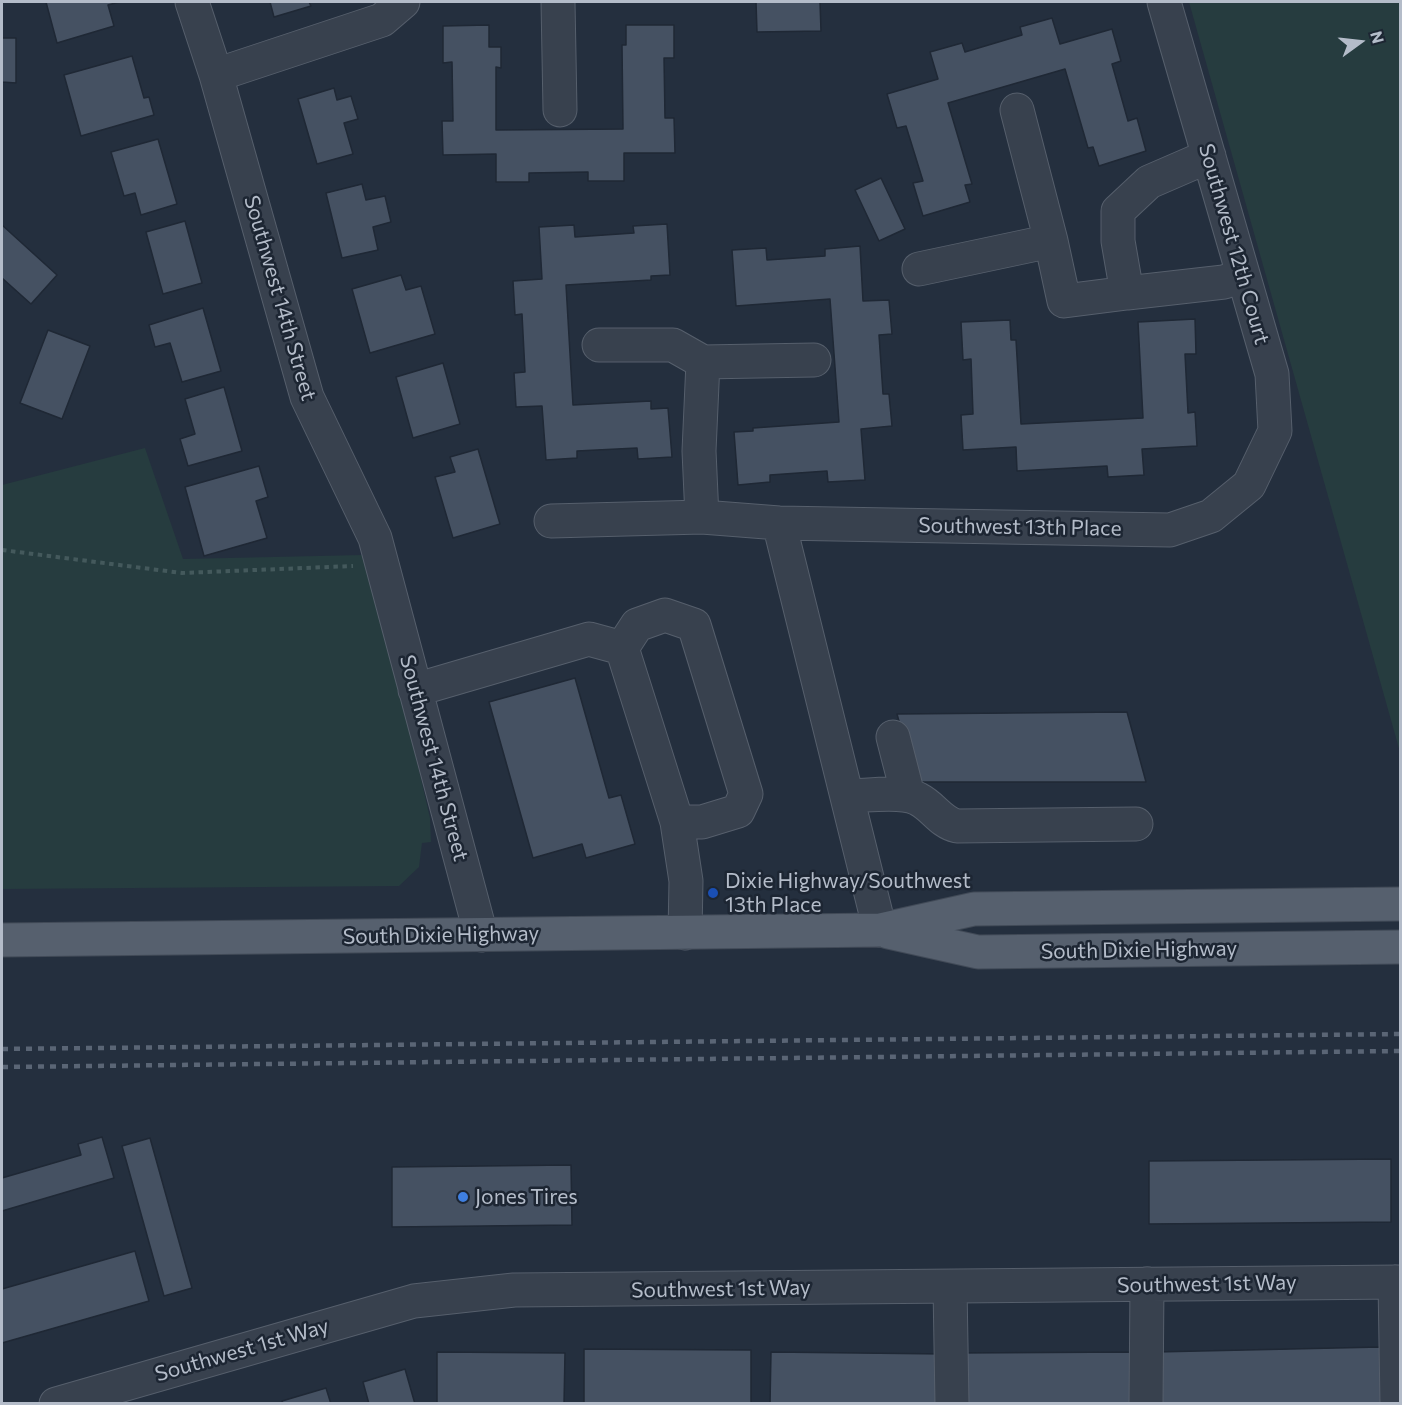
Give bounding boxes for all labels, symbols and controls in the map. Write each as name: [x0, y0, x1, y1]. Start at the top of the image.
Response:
north arrow: [1330, 12, 1390, 72]
text: N: [1367, 29, 1389, 45]
street label: Southwest 12th Court: [1193, 141, 1275, 347]
street label: Southwest 14th Street: [239, 193, 321, 403]
street label: Southwest 13th Place: [918, 513, 1122, 541]
street label: Southwest 14th Street: [394, 652, 474, 864]
place label: Dixie Highway/Southwest 13th Place: [725, 868, 971, 918]
marker: Dixie Highway/Southwest 13th Place: [706, 886, 720, 900]
street label: South Dixie Highway: [343, 921, 539, 949]
street label: South Dixie Highway: [1041, 936, 1237, 964]
place label: Jones Tires: [475, 1184, 578, 1210]
marker: Jones Tires: [456, 1190, 470, 1204]
street label: Southwest 1st Way: [1117, 1270, 1297, 1298]
street label: Southwest 1st Way: [631, 1275, 811, 1303]
street label: Southwest 1st Way: [152, 1313, 332, 1387]

